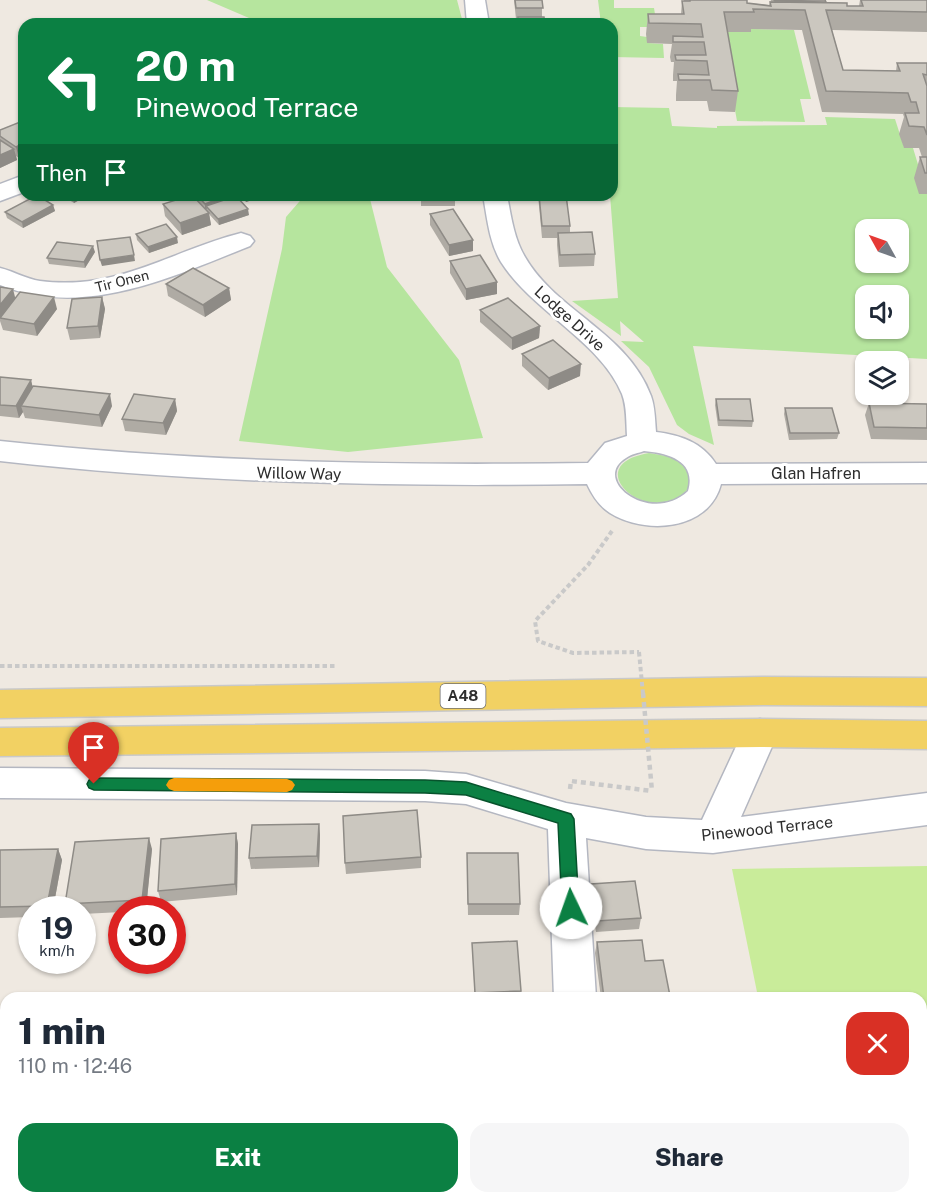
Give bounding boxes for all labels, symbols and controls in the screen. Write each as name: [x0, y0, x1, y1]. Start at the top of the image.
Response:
text: 20 m: [135, 41, 236, 90]
icon: left: [36, 42, 114, 120]
text: Pinewood Terrace: [135, 91, 359, 123]
icon: arrive: [99, 156, 132, 189]
text: Then: [36, 160, 87, 186]
north arrow: [855, 219, 909, 273]
map controls: [855, 219, 909, 405]
street label: Tir Onen: [93, 267, 151, 295]
street label: Lodge Drive: [530, 282, 609, 355]
button: sound: [855, 285, 909, 339]
button: layers: [855, 351, 909, 405]
street label: Willow Way: [256, 463, 342, 484]
street label: Glan Hafren: [771, 464, 861, 483]
road number: A48: [440, 684, 486, 708]
pin: [68, 722, 119, 784]
icon: arrive: [77, 731, 110, 764]
street label: Pinewood Terrace: [700, 812, 834, 845]
position arrow: [539, 876, 603, 940]
speed limit sign: 30: [108, 896, 186, 974]
text: 19: [41, 910, 73, 946]
text: km/h: [39, 942, 75, 959]
text: 1 min: [18, 1010, 106, 1052]
button: close: [846, 1012, 909, 1075]
text: 110 m · 12:46: [18, 1054, 132, 1078]
button: Exit: [18, 1123, 458, 1192]
button: Share: [470, 1123, 909, 1192]

